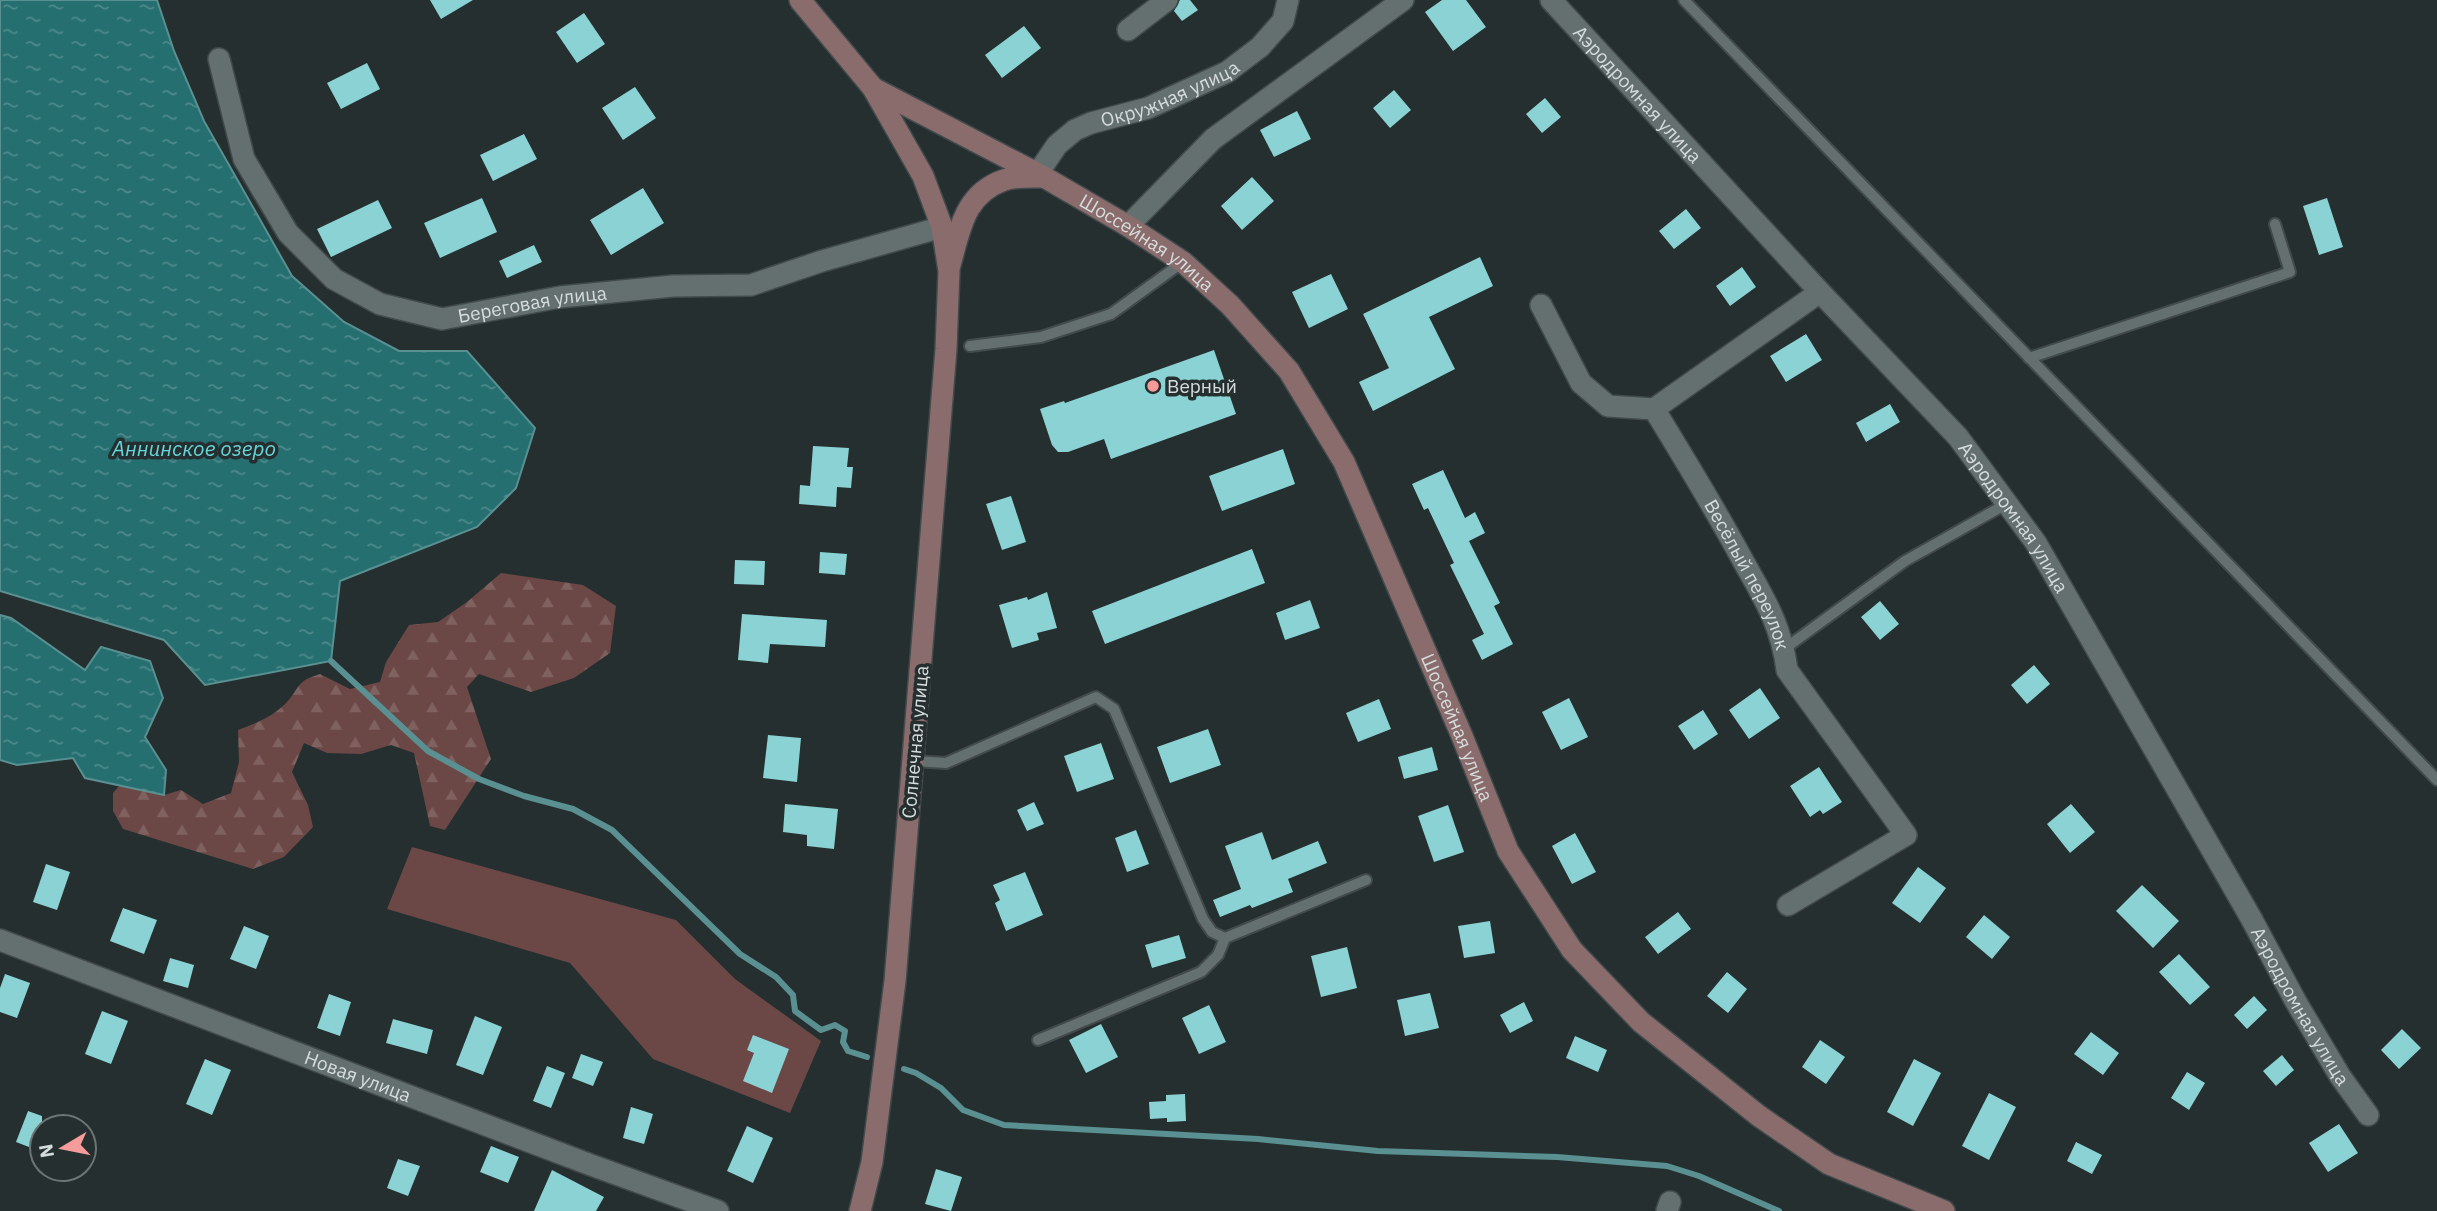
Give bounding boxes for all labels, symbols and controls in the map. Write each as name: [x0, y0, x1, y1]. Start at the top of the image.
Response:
street label: Аэродромная улица: [1568, 20, 1707, 168]
street label: Окружная улица: [1098, 55, 1244, 132]
street label: Шоссейная улица: [1075, 188, 1219, 297]
street label: Береговая улица: [456, 281, 608, 328]
place label: Верный: [1167, 374, 1237, 398]
marker: Верный: [1145, 378, 1161, 394]
water label: Аннинское озеро: [111, 434, 276, 462]
street label: Аэродромная улица: [1953, 437, 2074, 597]
street label: Весёлый переулок: [1699, 495, 1795, 653]
street label: Шоссейная улица: [1416, 650, 1499, 805]
street label: Солнечная улица: [896, 664, 934, 820]
street label: Аэродромная улица: [2246, 923, 2355, 1090]
street label: Новая улица: [301, 1045, 415, 1107]
north arrow: [28, 1113, 98, 1183]
text: N: [33, 1142, 59, 1160]

